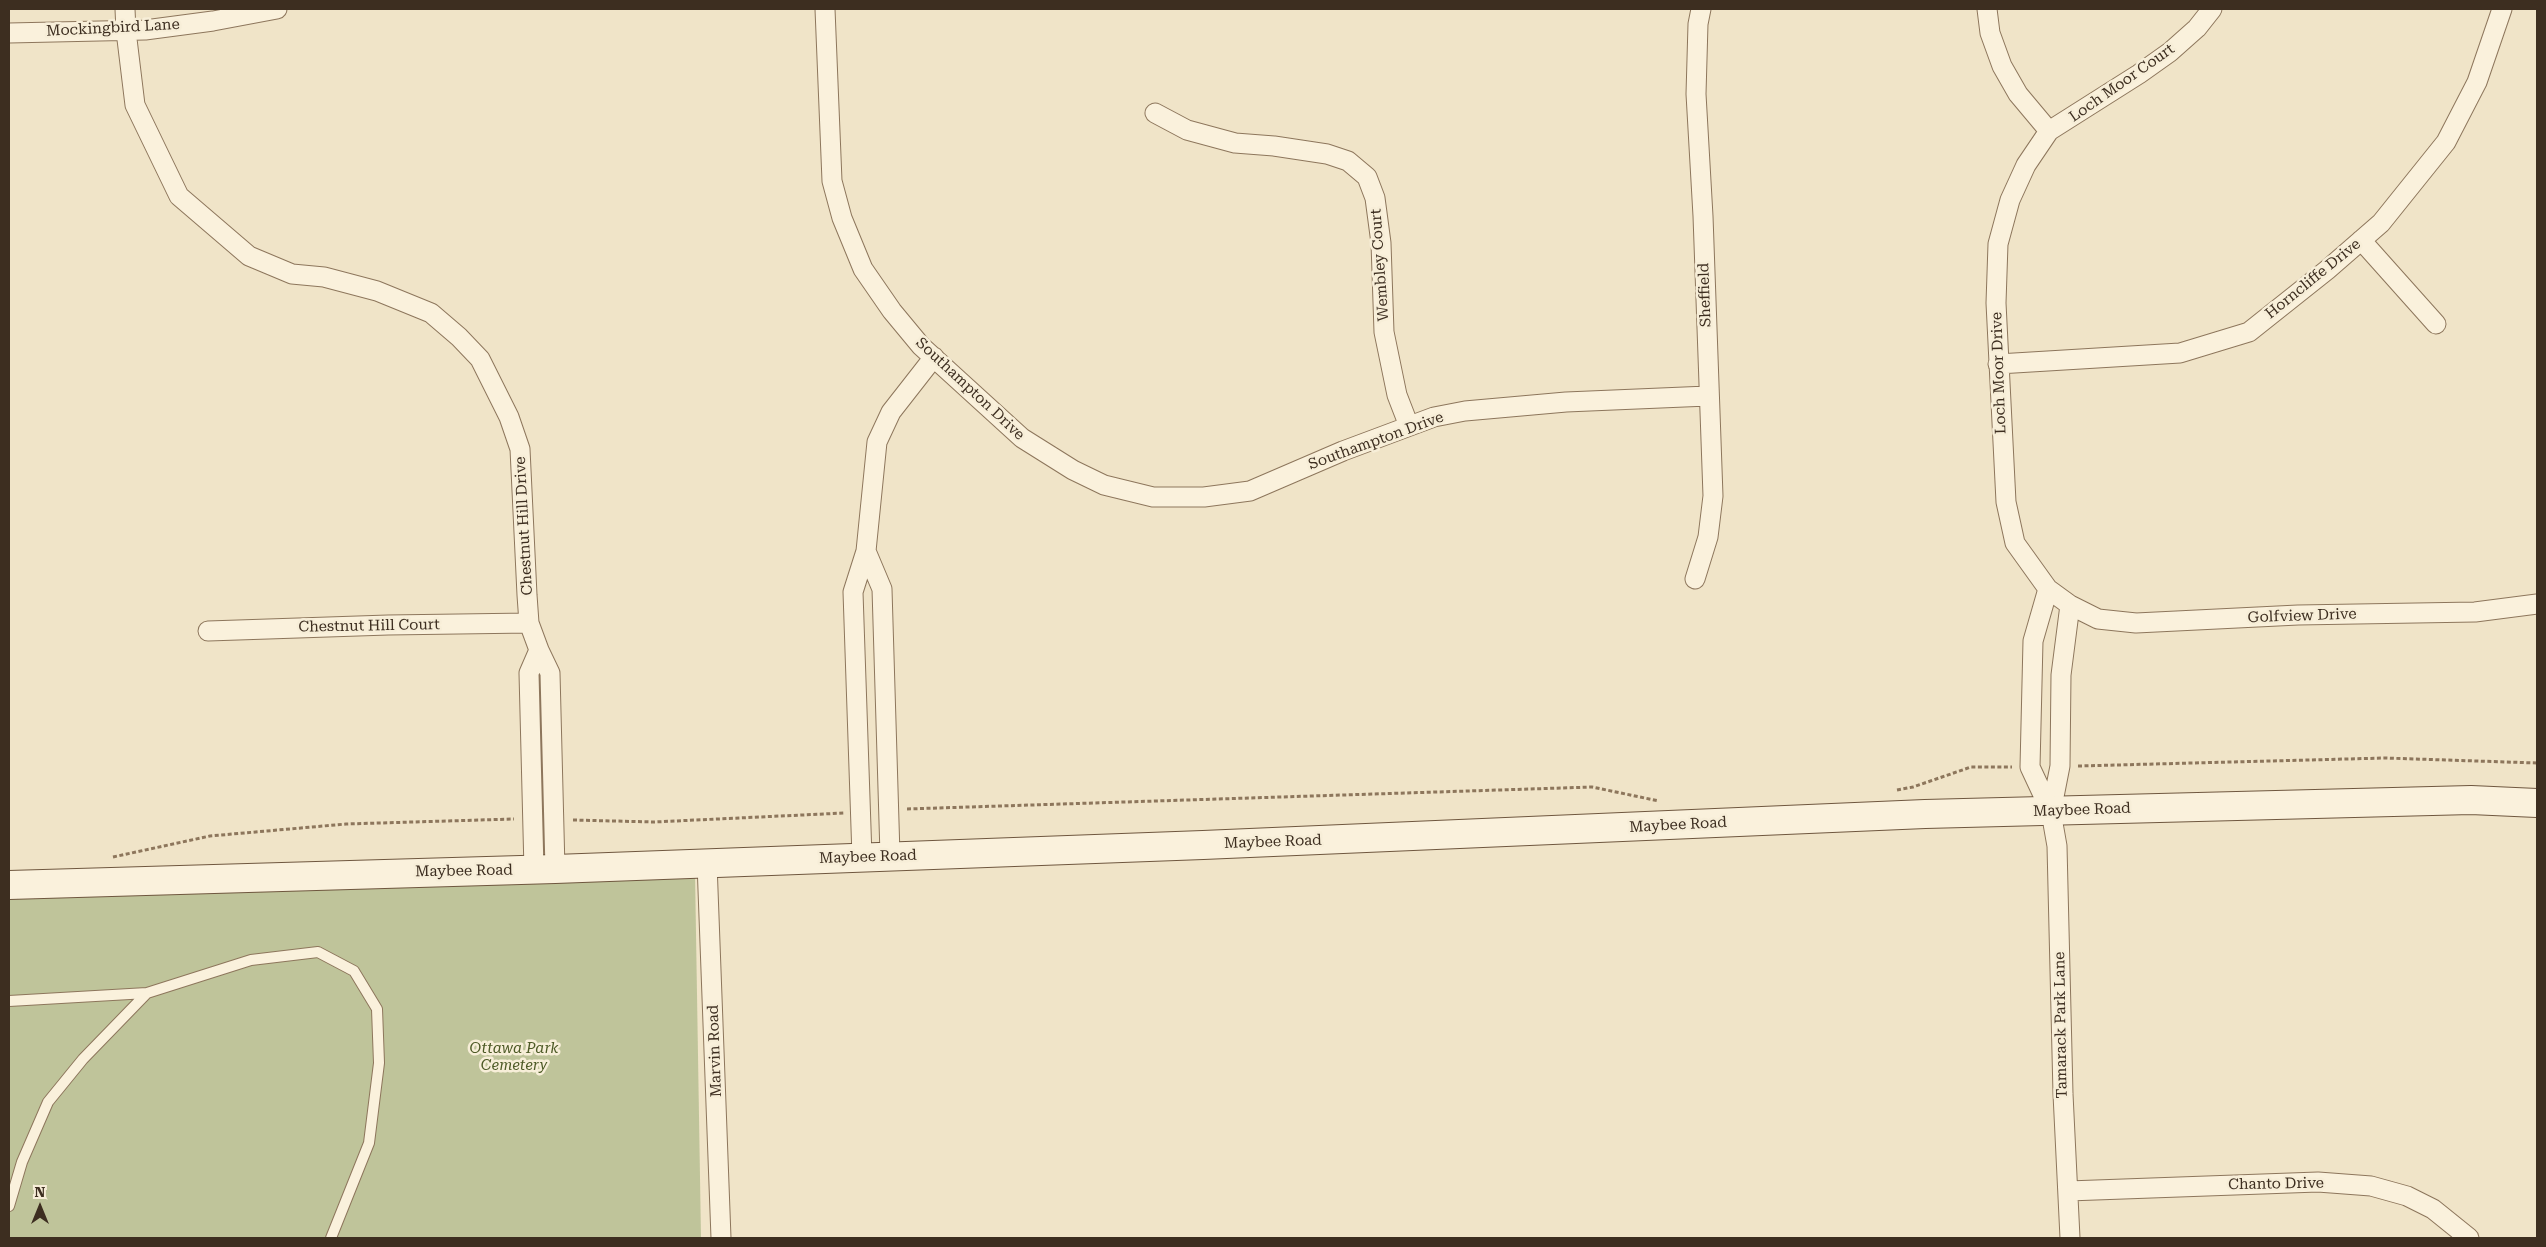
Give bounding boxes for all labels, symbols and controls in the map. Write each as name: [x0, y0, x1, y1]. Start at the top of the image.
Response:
street label: Mockingbird Lane: [46, 16, 180, 40]
street label: Loch Moor Court: [2066, 40, 2178, 126]
street label: Wembley Court: [1367, 208, 1393, 322]
street label: Horncliffe Drive: [2262, 235, 2364, 323]
street label: Sheffield: [1695, 262, 1715, 328]
street label: Loch Moor Drive: [1988, 312, 2010, 434]
street label: Southampton Drive: [912, 334, 1028, 444]
street label: Southampton Drive: [1306, 408, 1446, 474]
street label: Chestnut Hill Drive: [511, 456, 537, 596]
street label: Golfview Drive: [2247, 605, 2357, 627]
street label: Chestnut Hill Court: [298, 616, 440, 636]
street label: Maybee Road: [2033, 799, 2131, 821]
street label: Maybee Road: [1629, 813, 1727, 837]
street label: Maybee Road: [1224, 831, 1322, 853]
street label: Maybee Road: [819, 846, 917, 868]
street label: Maybee Road: [415, 861, 513, 881]
street label: Tamarack Park Lane: [2051, 951, 2071, 1099]
street label: Marvin Road: [704, 1004, 726, 1098]
park label: Ottawa Park Cemetery: [470, 1040, 558, 1075]
street label: Chanto Drive: [2228, 1174, 2324, 1194]
north arrow: [15, 1182, 65, 1232]
text: N: [35, 1184, 45, 1200]

